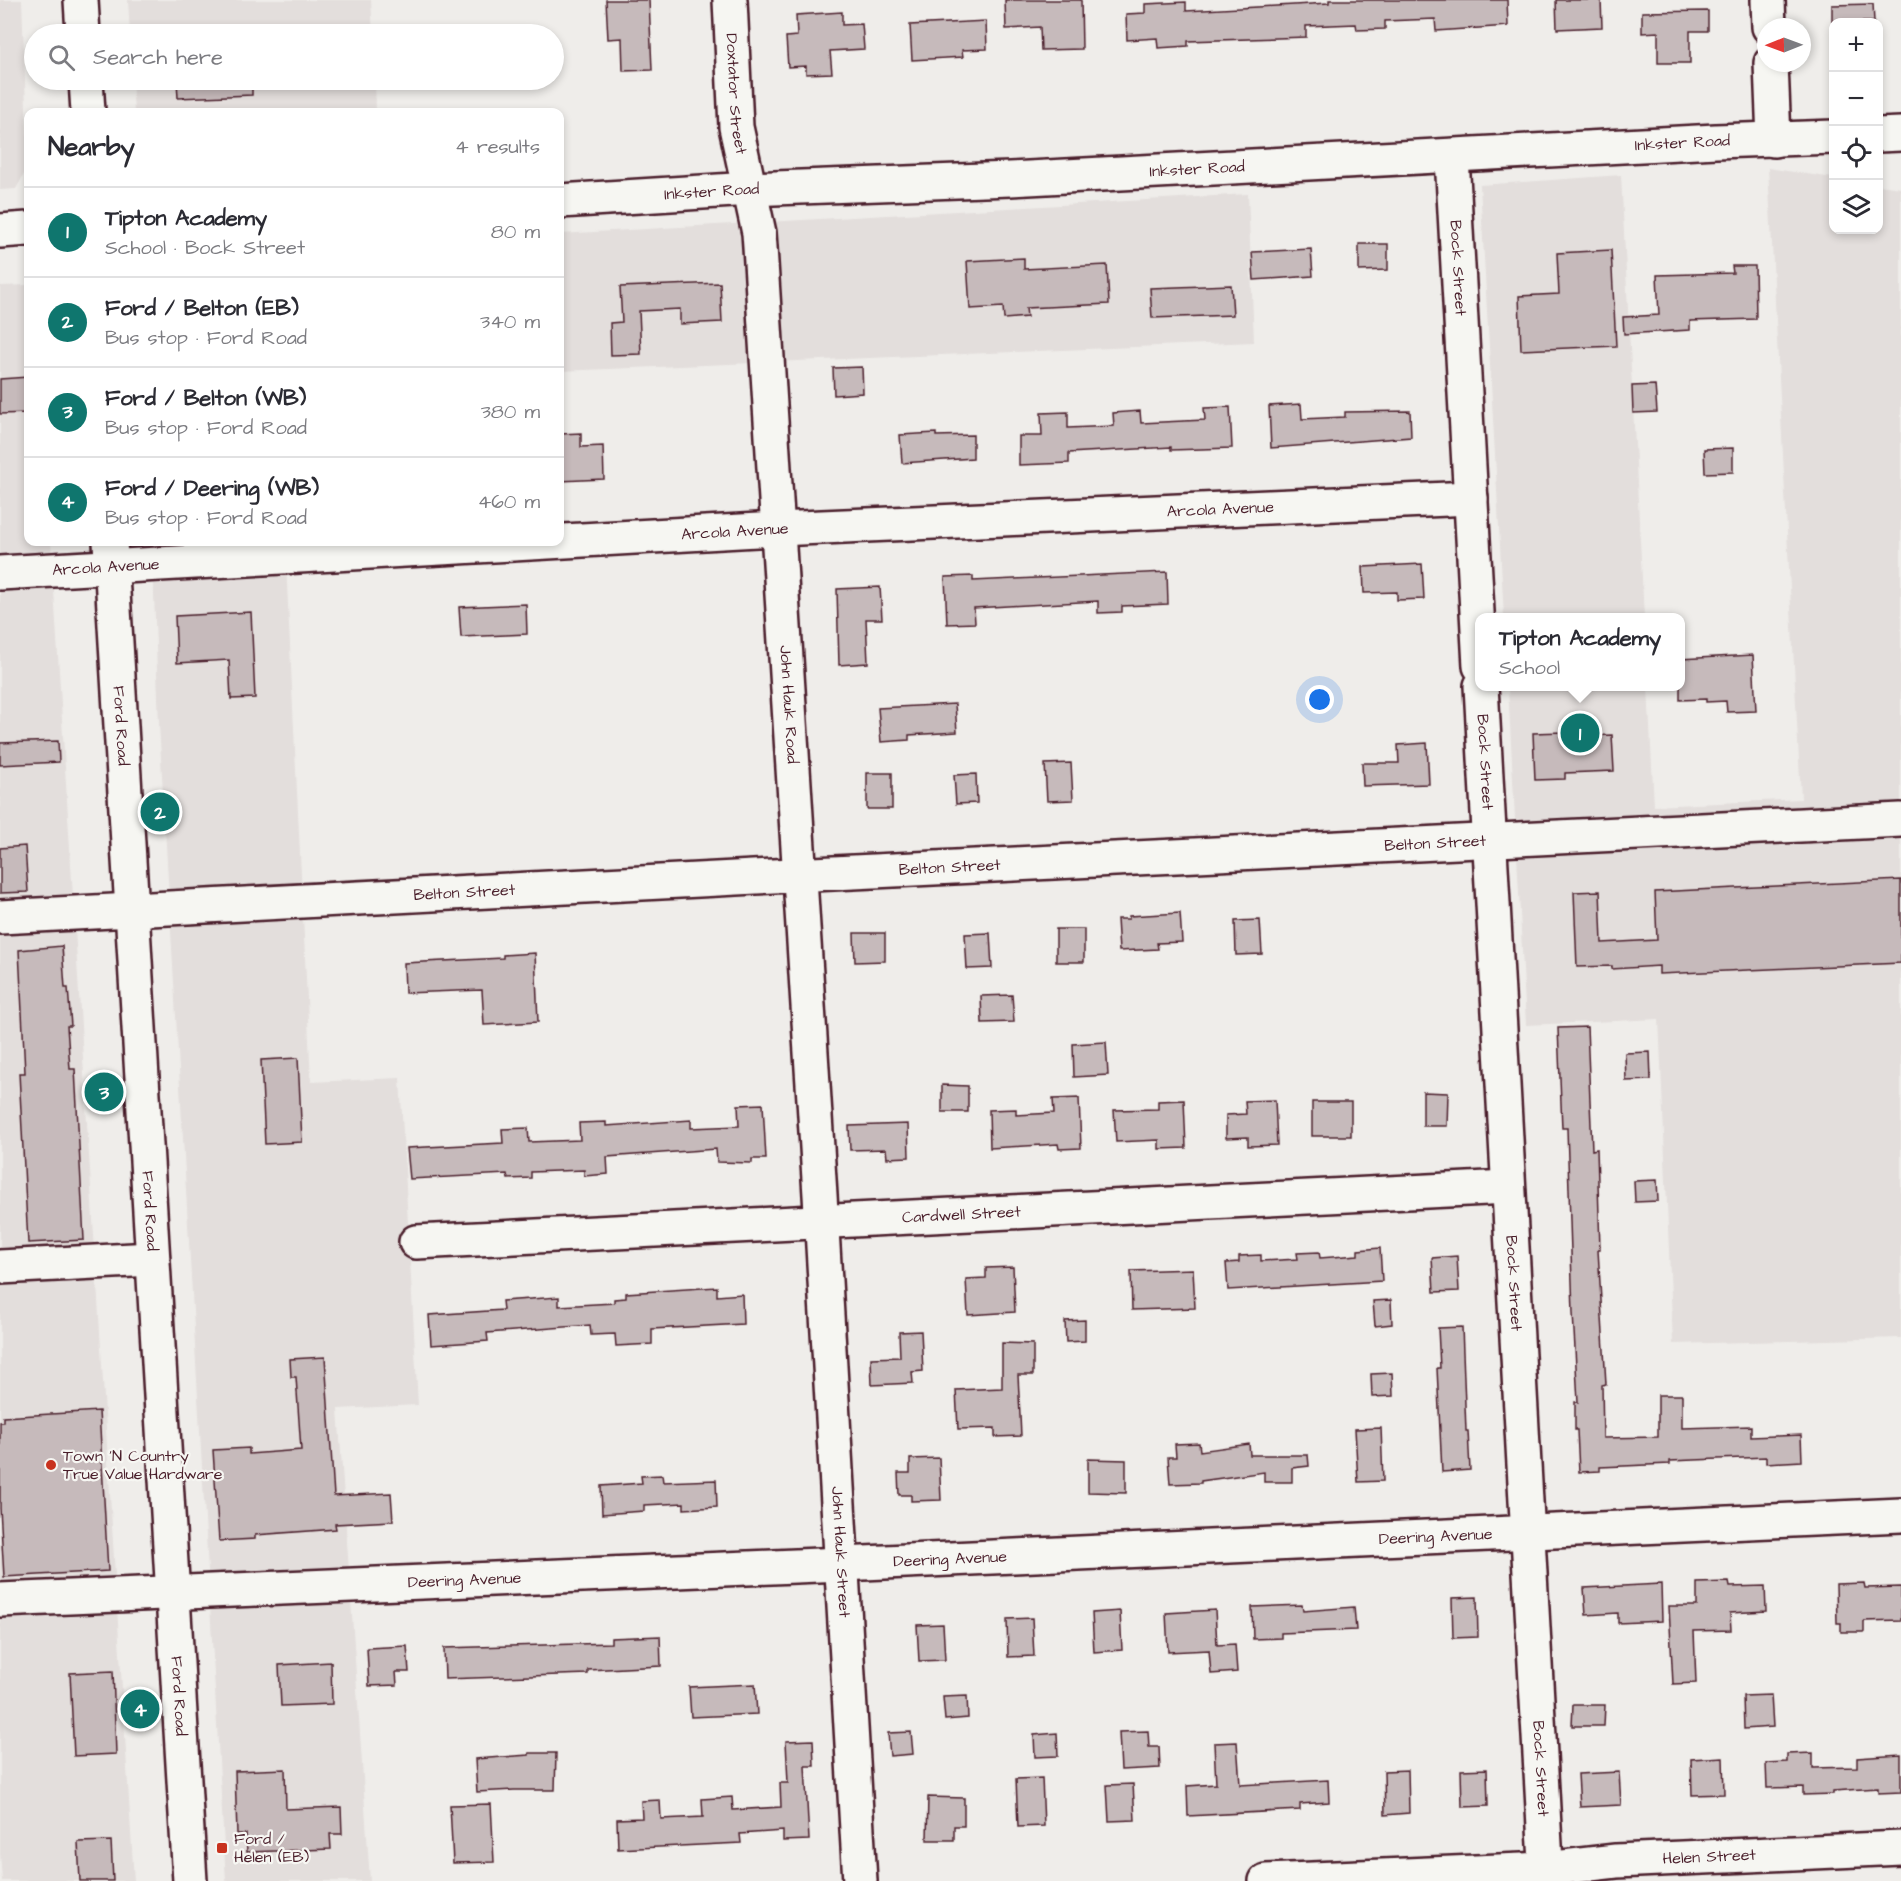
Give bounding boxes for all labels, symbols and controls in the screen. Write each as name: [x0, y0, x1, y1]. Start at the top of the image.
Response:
north arrow: [1757, 18, 1811, 72]
map controls: [1829, 18, 1883, 234]
button: +: [1829, 18, 1883, 72]
search box: [24, 24, 564, 90]
street label: Doxtator Street: [721, 33, 753, 157]
icon: search: [45, 41, 78, 74]
text: Search here: [93, 42, 223, 73]
button: −: [1829, 72, 1883, 126]
button: locate: [1829, 126, 1883, 180]
text: Nearby: [48, 129, 135, 165]
street label: Inkster Road: [1634, 130, 1730, 156]
text: 4 results: [455, 133, 540, 161]
street label: Inkster Road: [1149, 155, 1245, 182]
street label: Inkster Road: [663, 178, 760, 205]
button: layers: [1829, 180, 1883, 234]
text: Tipton Academy: [105, 203, 267, 234]
text: 1: [66, 218, 69, 246]
text: 80 m: [491, 218, 540, 246]
street label: Bock Street: [1444, 219, 1472, 317]
text: School · Bock Street: [105, 234, 305, 262]
text: Ford / Belton (EB): [105, 293, 299, 324]
text: 2: [62, 308, 73, 336]
text: 340 m: [480, 308, 540, 336]
text: Bus stop · Ford Road: [105, 324, 307, 352]
text: Ford / Belton (WB): [105, 383, 306, 414]
text: 3: [62, 398, 73, 426]
text: 380 m: [481, 398, 540, 426]
text: Bus stop · Ford Road: [105, 414, 307, 442]
text: Ford / Deering (WB): [105, 473, 319, 504]
text: 4: [61, 488, 74, 516]
text: 460 m: [478, 488, 540, 516]
street label: Arcola Avenue: [1166, 496, 1275, 523]
text: Bus stop · Ford Road: [105, 504, 307, 532]
street label: Arcola Avenue: [681, 517, 789, 545]
street label: Arcola Avenue: [52, 553, 160, 581]
popup: [1475, 613, 1685, 691]
text: Tipton Academy: [1499, 623, 1661, 654]
street label: John Hauk Road: [774, 644, 804, 764]
text: School: [1499, 654, 1560, 682]
street label: Ford Road: [108, 685, 134, 766]
your location: [1305, 685, 1334, 714]
pin: 1: [1560, 710, 1600, 756]
street label: Bock Street: [1472, 713, 1499, 811]
pin: 2: [140, 790, 180, 834]
street label: Belton Street: [1384, 830, 1487, 857]
street label: Belton Street: [898, 854, 1002, 881]
street label: Belton Street: [413, 879, 516, 906]
pin: 3: [84, 1070, 124, 1114]
street label: Ford Road: [137, 1170, 163, 1252]
street label: Cardwell Street: [901, 1201, 1022, 1229]
street label: Bock Street: [1500, 1235, 1528, 1332]
place label: Town 'N Country True Value Hardware: [63, 1445, 223, 1485]
marker: Town 'N Country True Value Hardware: [44, 1458, 58, 1472]
street label: John Hauk Street: [826, 1486, 856, 1619]
street label: Deering Avenue: [1378, 1523, 1493, 1550]
street label: Deering Avenue: [893, 1545, 1008, 1573]
street label: Deering Avenue: [407, 1567, 522, 1594]
street label: Ford Road: [166, 1655, 192, 1737]
pin: 4: [120, 1686, 160, 1732]
street label: Bock Street: [1527, 1720, 1554, 1817]
place label: Ford / Helen (EB): [234, 1828, 310, 1868]
marker: Ford / Helen (EB): [215, 1841, 229, 1855]
street label: Helen Street: [1662, 1844, 1757, 1870]

